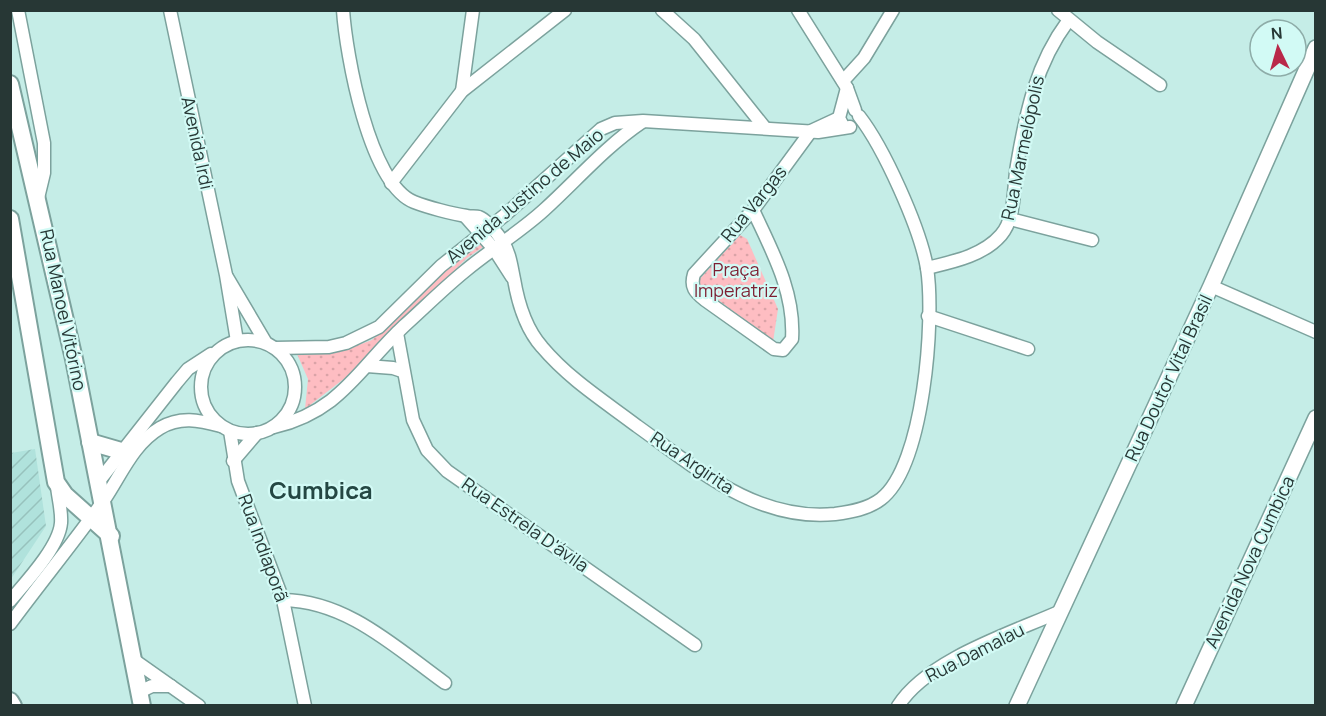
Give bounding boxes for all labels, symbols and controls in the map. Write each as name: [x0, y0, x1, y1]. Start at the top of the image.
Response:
north arrow: [1248, 18, 1308, 78]
text: N: [1270, 22, 1283, 45]
street label: Rua Marmelópolis: [995, 73, 1049, 222]
street label: Avenida Irdi: [176, 94, 220, 191]
street label: Avenida Justino de Maio: [441, 122, 608, 268]
street label: Rua Vargas: [715, 160, 791, 247]
street label: Rua Manoel Vitórino: [35, 227, 93, 393]
park label: Praça Imperatriz: [694, 257, 778, 302]
street label: Rua Doutor Vital Brasil: [1119, 290, 1217, 465]
street label: Rua Argirita: [646, 425, 739, 499]
street label: Rua Estrela D'ávila: [457, 471, 594, 577]
street label: Avenida Nova Cumbica: [1199, 472, 1300, 652]
district label: Cumbica: [269, 473, 373, 506]
street label: Rua Indiaporã: [233, 491, 295, 605]
street label: Rua Damalau: [921, 617, 1028, 687]

